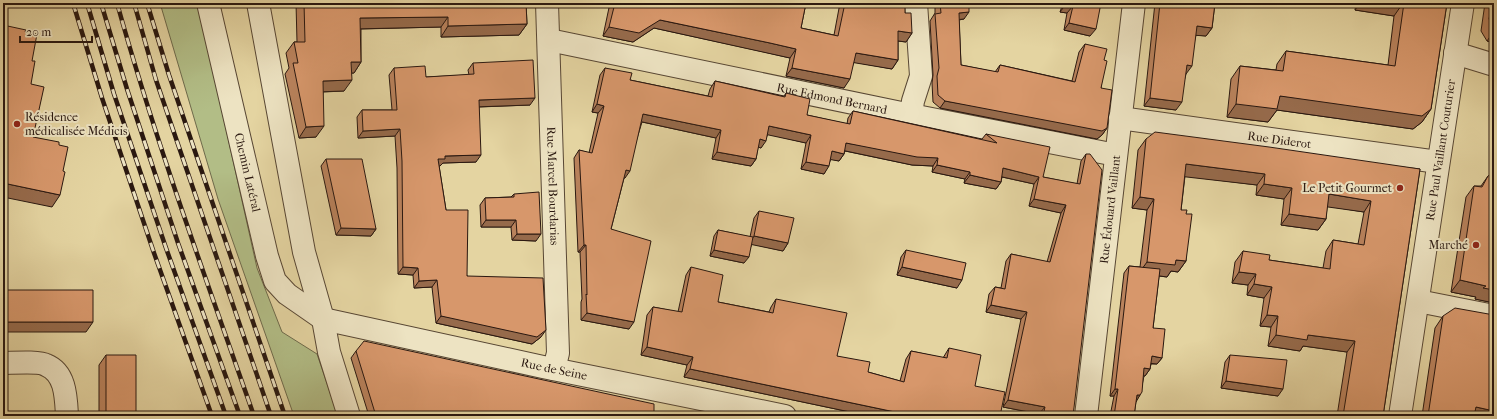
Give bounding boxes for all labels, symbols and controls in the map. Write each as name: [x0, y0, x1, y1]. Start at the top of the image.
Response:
scale bar: [20, 18, 92, 44]
text: 20 m: [26, 25, 51, 39]
street label: Rue Paul Vaillant Couturier: [1423, 78, 1458, 222]
street label: Rue Edmond Bernard: [775, 80, 889, 117]
place label: Résidence médicalisée Médicis: [25, 110, 128, 138]
marker: Résidence médicalisée Médicis: [12, 119, 22, 129]
street label: Rue Marcel Bourdarias: [544, 126, 562, 246]
street label: Rue Diderot: [1247, 129, 1313, 152]
street label: Chemin Latéral: [232, 131, 264, 214]
street label: Rue Édouard Vaillant: [1097, 153, 1123, 265]
place label: Le Petit Gourmet: [1302, 181, 1393, 195]
marker: Le Petit Gourmet: [1395, 183, 1405, 193]
place label: Marché: [1429, 238, 1468, 252]
marker: Marché: [1471, 240, 1481, 250]
street label: Rue de Seine: [520, 355, 589, 383]

